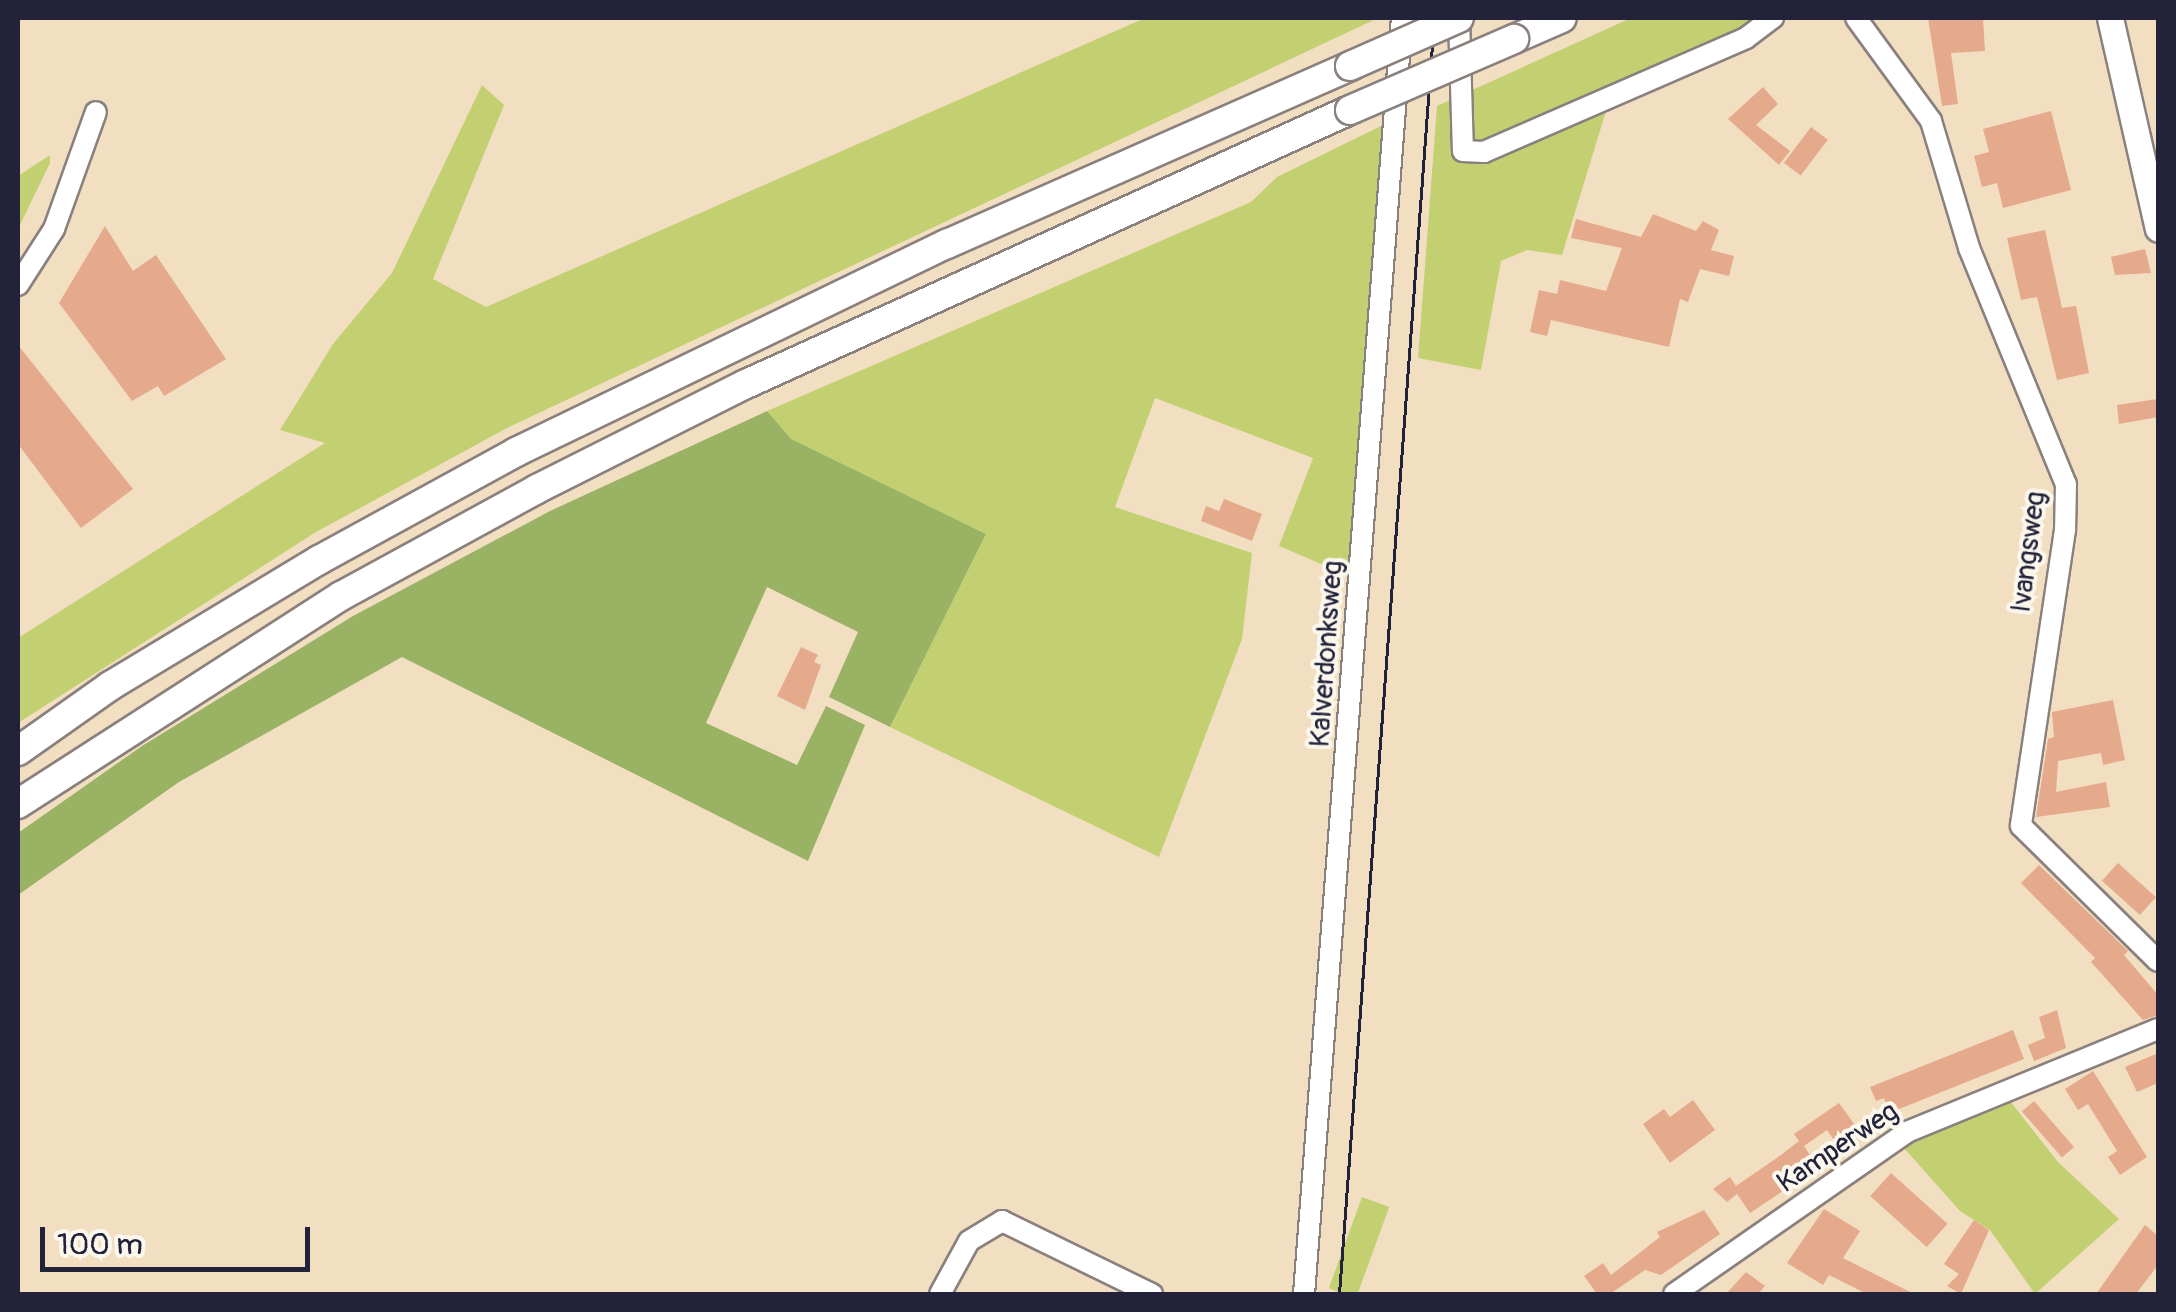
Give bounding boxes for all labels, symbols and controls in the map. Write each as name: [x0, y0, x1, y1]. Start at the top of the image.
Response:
street label: Ivangsweg: [2005, 489, 2053, 615]
street label: Kalverdonksweg: [1304, 559, 1350, 749]
street label: Kamperweg: [1771, 1095, 1905, 1201]
scale bar: [45, 1207, 315, 1269]
text: 100 m: [57, 1226, 143, 1263]

